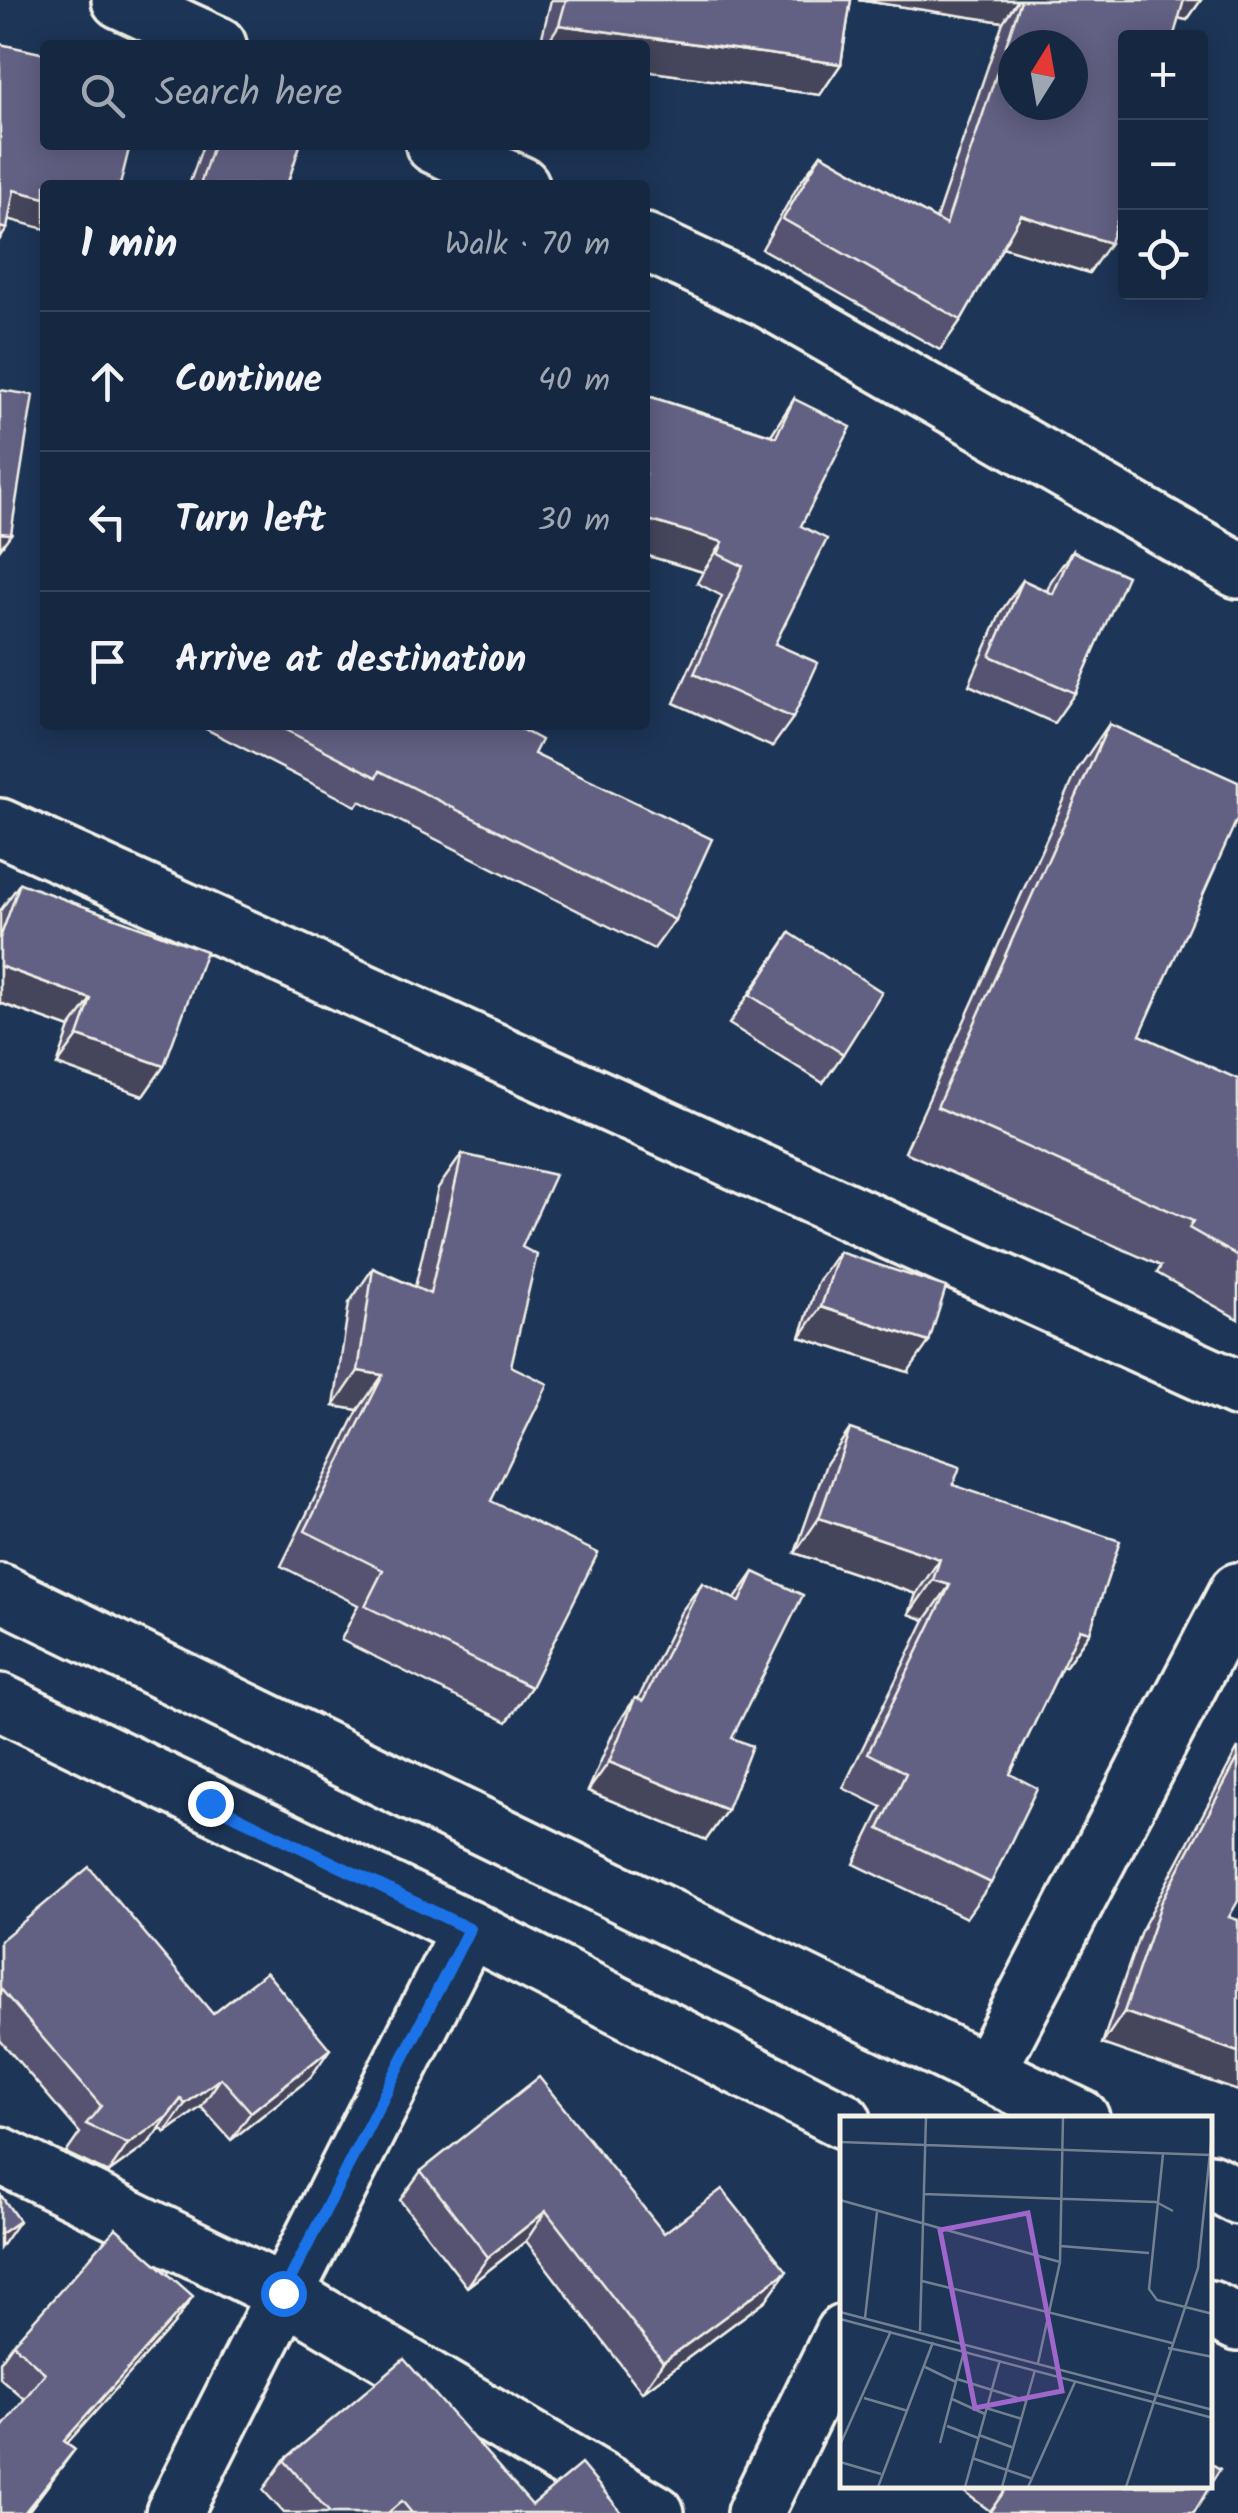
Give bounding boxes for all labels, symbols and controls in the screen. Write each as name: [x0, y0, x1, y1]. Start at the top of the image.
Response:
north arrow: [998, 30, 1088, 120]
map controls: [1118, 30, 1208, 300]
button: +: [1118, 30, 1208, 120]
search box: [40, 40, 650, 150]
text: Search here: [155, 65, 342, 125]
icon: search: [75, 68, 130, 123]
button: −: [1118, 120, 1208, 210]
button: locate: [1118, 210, 1208, 300]
text: 1 min: [80, 212, 177, 279]
text: Walk · 70 m: [445, 220, 610, 271]
text: Continue: [175, 351, 322, 411]
icon: ahead: [80, 354, 135, 409]
text: 40 m: [538, 356, 610, 407]
text: Turn left: [175, 491, 326, 551]
icon: left: [80, 494, 135, 549]
text: 30 m: [537, 496, 610, 547]
text: Arrive at destination: [175, 631, 526, 691]
icon: arrive: [80, 634, 135, 689]
route end: [188, 1781, 234, 1827]
inset map: [840, 2116, 1213, 2488]
route start: [261, 2271, 307, 2317]

